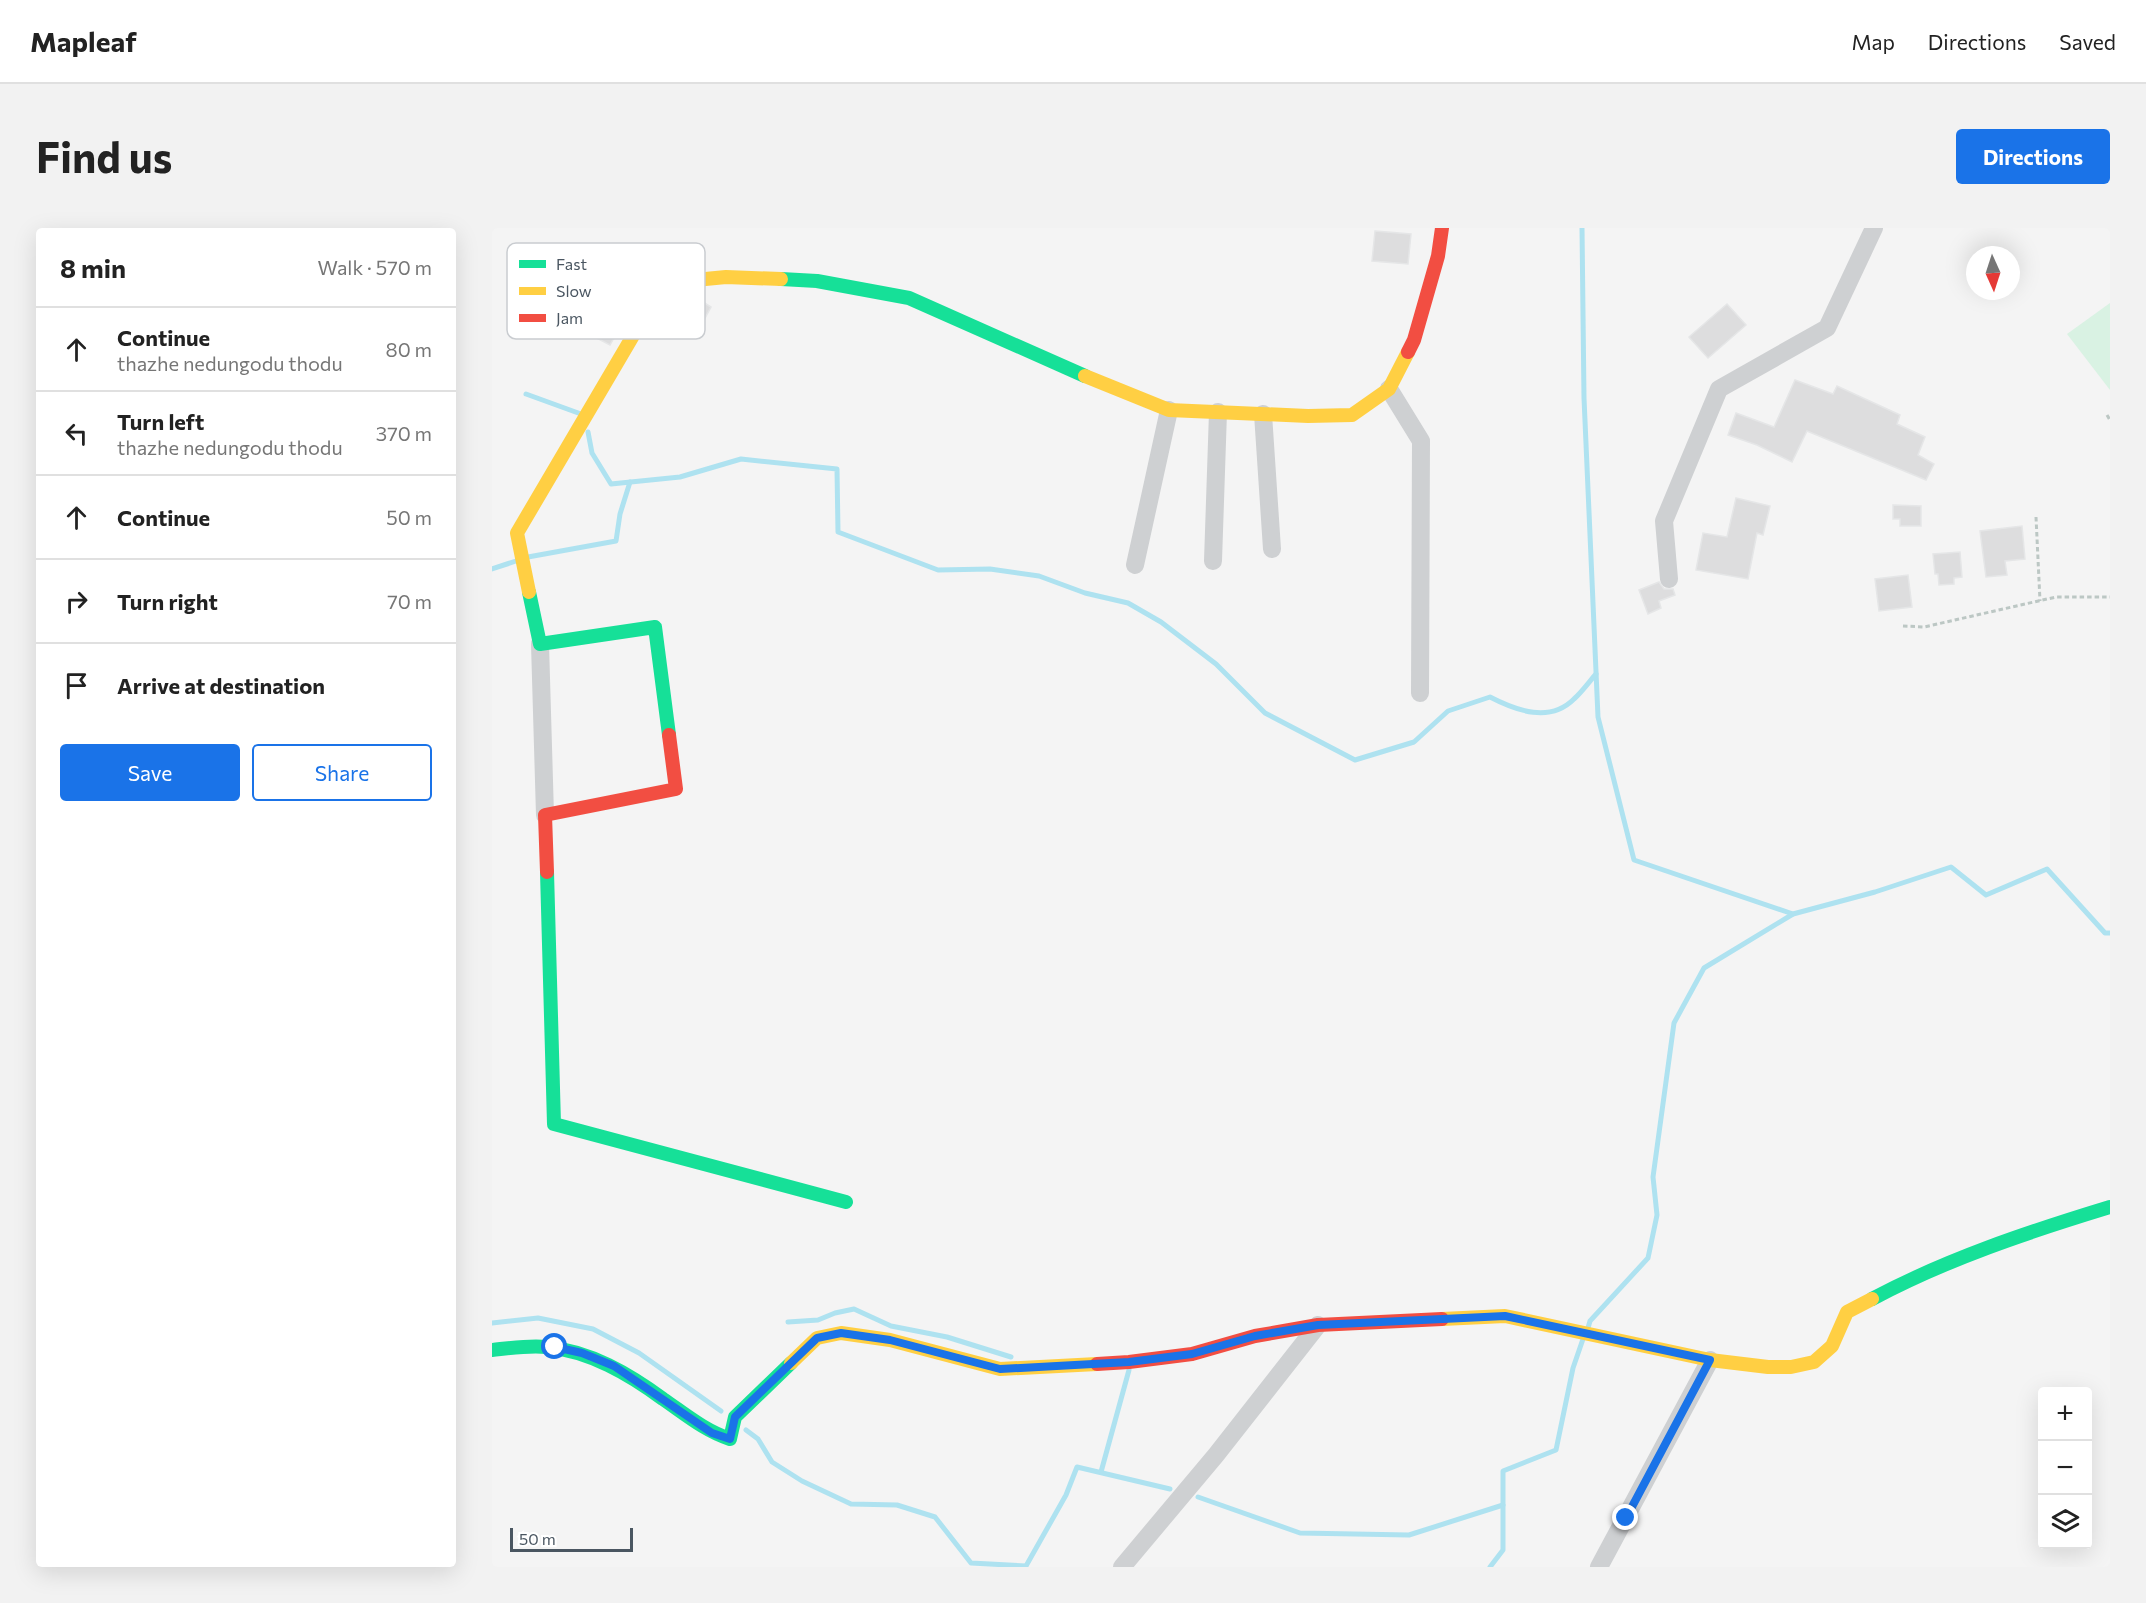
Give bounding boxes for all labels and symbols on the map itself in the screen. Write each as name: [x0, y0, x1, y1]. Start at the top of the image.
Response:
legend: [507, 243, 705, 339]
north arrow: [1966, 246, 2020, 300]
text: Fast: [556, 254, 587, 273]
text: Slow: [556, 281, 592, 300]
text: Jam: [556, 308, 583, 327]
route start: [541, 1333, 567, 1359]
route end: [1612, 1504, 1638, 1530]
scale bar: [510, 1525, 633, 1552]

